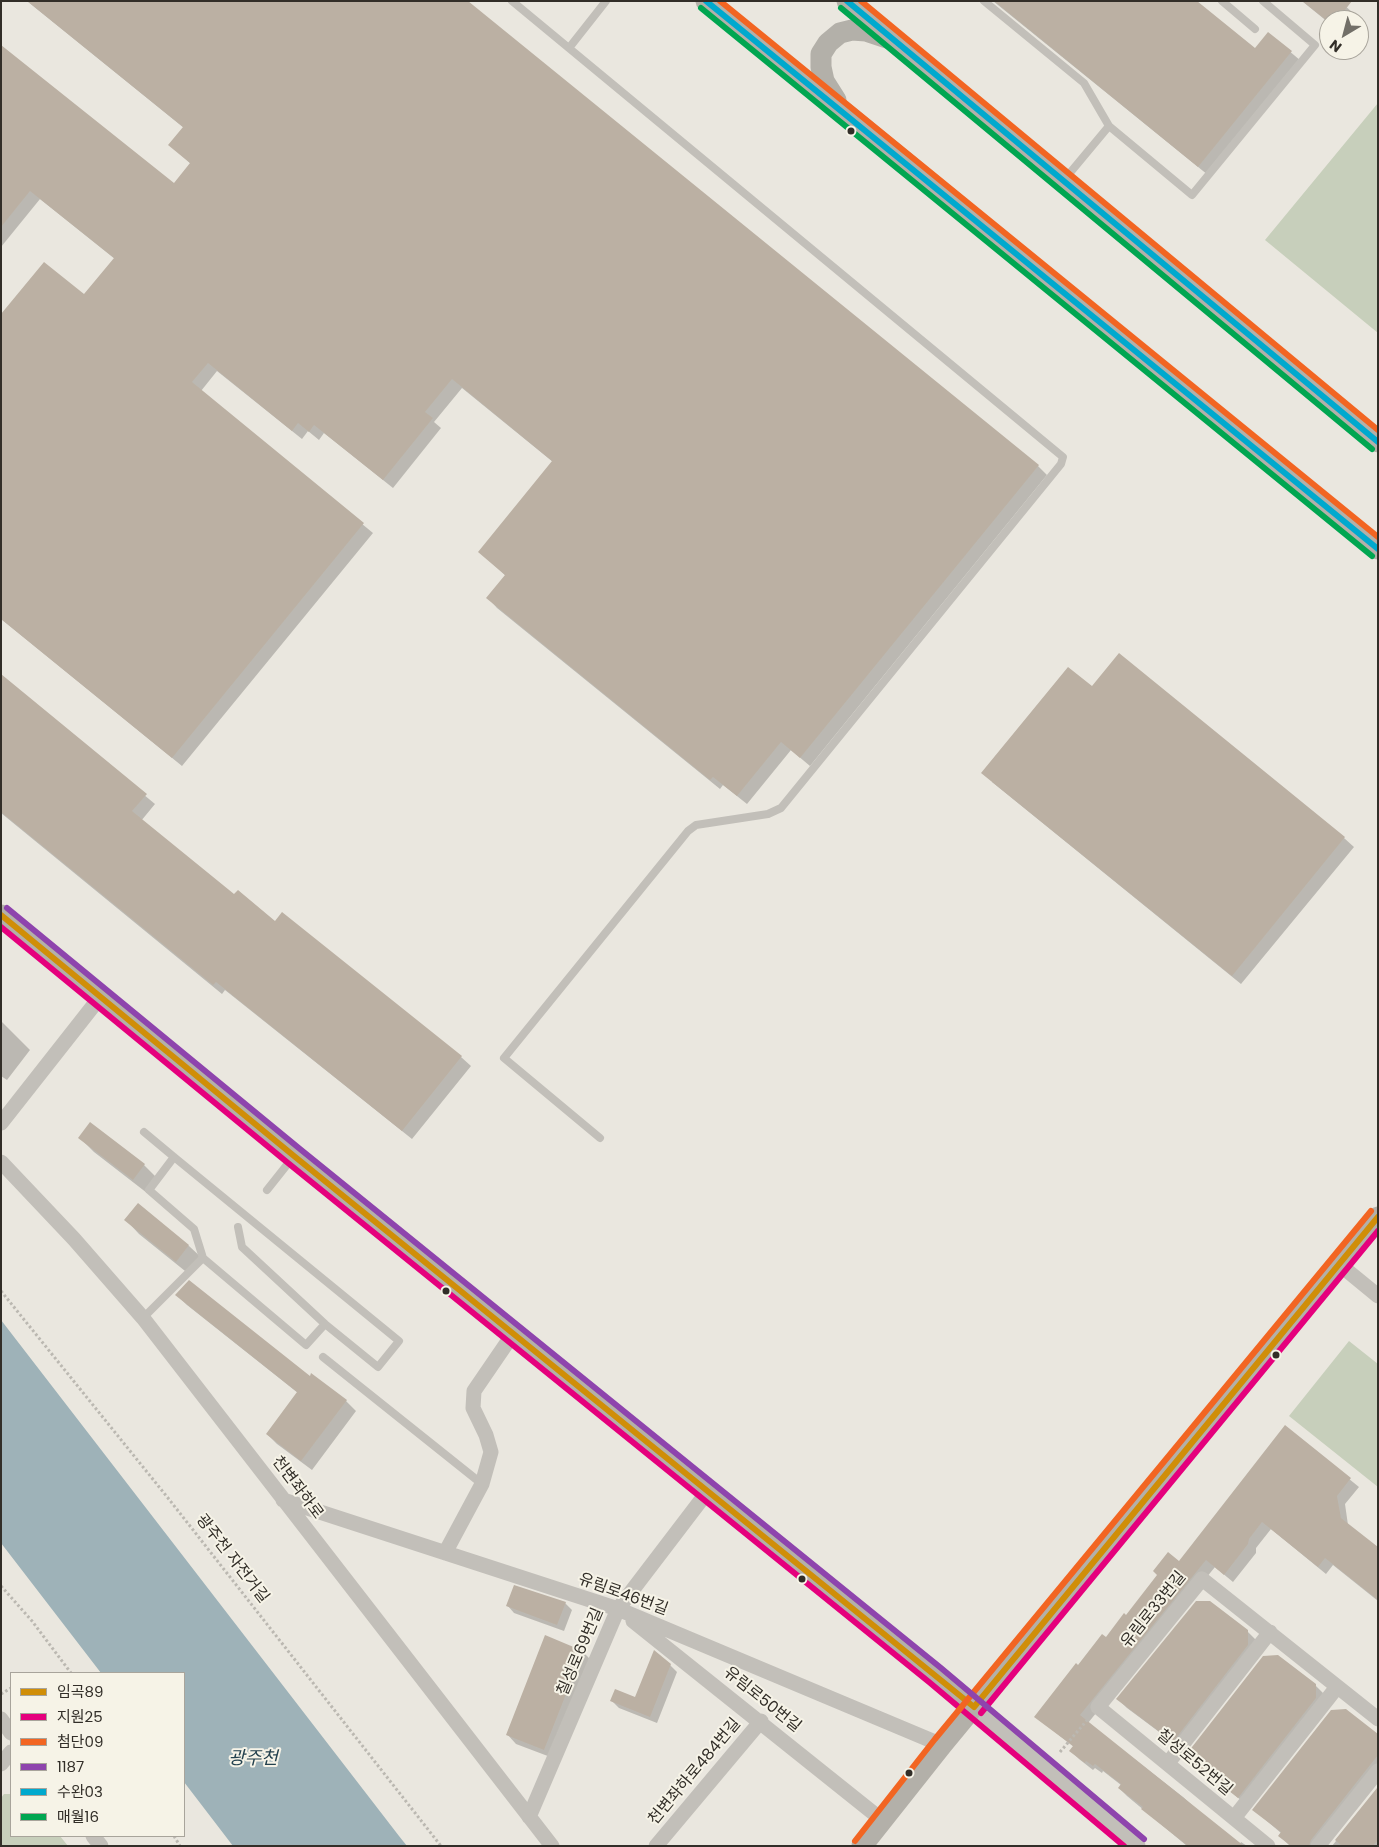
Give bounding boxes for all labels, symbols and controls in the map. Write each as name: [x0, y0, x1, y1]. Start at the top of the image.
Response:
north arrow: [1319, 10, 1369, 60]
text: N: [1325, 35, 1346, 57]
unlabelled marker: [846, 126, 856, 136]
unlabelled marker: [441, 1286, 451, 1296]
unlabelled marker: [1271, 1350, 1281, 1360]
street label: 천변좌하로: [267, 1453, 327, 1523]
street label: 광주천 자전거길: [191, 1511, 273, 1607]
street label: 유림로33번길: [1117, 1568, 1191, 1652]
street label: 유림로46번길: [576, 1570, 670, 1620]
unlabelled marker: [797, 1574, 807, 1584]
street label: 칠성로69번길: [554, 1605, 608, 1699]
street label: 유림로50번길: [720, 1663, 804, 1737]
legend: [10, 1672, 185, 1837]
text: 임곡89: [57, 1681, 104, 1702]
text: 지원25: [57, 1706, 103, 1727]
street label: 천변좌하로484번길: [645, 1715, 745, 1829]
street label: 칠성로52번길: [1152, 1726, 1236, 1800]
text: 첨단09: [57, 1731, 103, 1752]
water label: 광주천: [228, 1748, 278, 1770]
text: 1187: [57, 1756, 84, 1777]
unlabelled marker: [904, 1768, 914, 1778]
text: 수완03: [57, 1781, 103, 1802]
text: 매월16: [57, 1806, 99, 1827]

